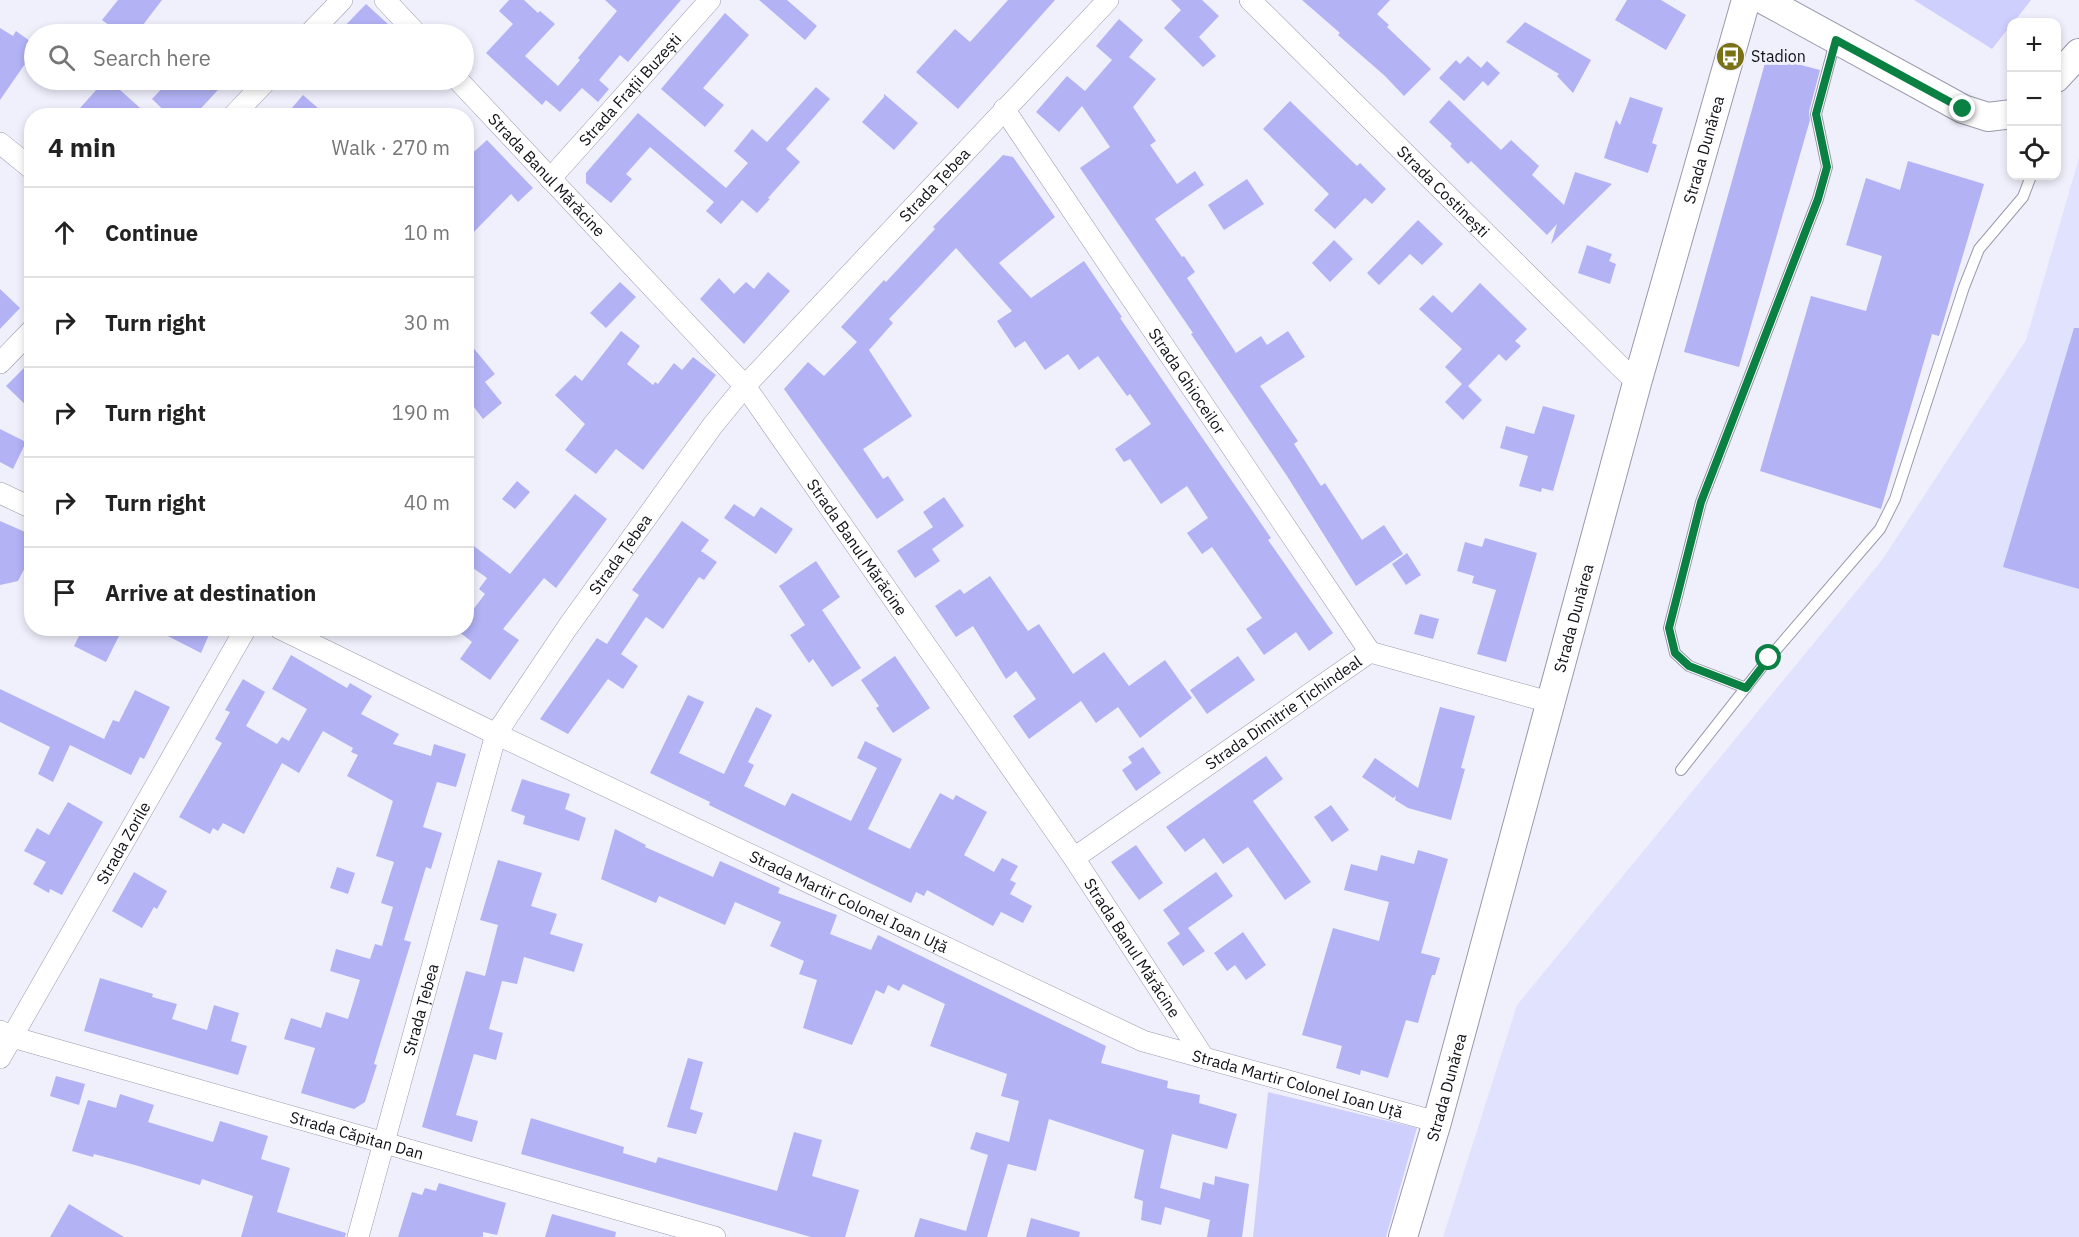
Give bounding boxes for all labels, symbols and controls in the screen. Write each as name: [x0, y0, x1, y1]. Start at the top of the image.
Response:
map controls: [2007, 18, 2061, 180]
button: +: [2007, 18, 2061, 72]
search box: [24, 24, 474, 90]
street label: Strada Frații Buzești: [574, 29, 685, 150]
bus stop icon: Stadion: [1714, 40, 1746, 72]
icon: search: [45, 41, 78, 74]
text: Search here: [93, 43, 211, 72]
place label: Stadion: [1751, 46, 1806, 66]
button: −: [2007, 72, 2061, 126]
street label: Strada Dunărea: [1678, 93, 1728, 206]
route end: [1949, 95, 1975, 121]
street label: Strada Banul Mărăcine: [484, 109, 610, 241]
button: locate: [2007, 126, 2061, 180]
text: 4 min: [48, 130, 116, 164]
text: Walk · 270 m: [332, 134, 450, 161]
street label: Strada Costinești: [1393, 141, 1494, 241]
street label: Strada Țebea: [895, 143, 974, 226]
icon: ahead: [48, 216, 81, 249]
text: Continue: [105, 218, 198, 247]
text: 10 m: [404, 219, 450, 246]
icon: right: [48, 306, 81, 339]
text: Turn right: [105, 308, 206, 337]
text: 30 m: [404, 309, 450, 336]
street label: Strada Ghioceilor: [1144, 324, 1230, 438]
icon: right: [48, 396, 81, 429]
text: Turn right: [105, 398, 206, 427]
text: 190 m: [392, 399, 450, 426]
street label: Strada Banul Mărăcine: [803, 475, 912, 620]
icon: right: [48, 486, 81, 519]
text: Turn right: [105, 488, 206, 517]
text: 40 m: [404, 489, 450, 516]
street label: Strada Țebea: [584, 510, 656, 598]
street label: Strada Dunărea: [1549, 561, 1598, 674]
icon: arrive: [48, 576, 81, 609]
text: Arrive at destination: [105, 578, 316, 607]
route start: [1755, 644, 1781, 670]
street label: Strada Dimitrie Țichindeal: [1201, 651, 1365, 774]
street label: Strada Zorile: [92, 798, 155, 888]
street label: Strada Martir Colonel Ioan Uță: [746, 846, 952, 957]
street label: Strada Banul Mărăcine: [1080, 874, 1185, 1021]
street label: Strada Țebea: [398, 961, 443, 1058]
street label: Strada Dunărea: [1422, 1030, 1471, 1144]
street label: Strada Martir Colonel Ioan Uță: [1190, 1045, 1406, 1122]
street label: Strada Căpitan Dan: [288, 1107, 426, 1164]

